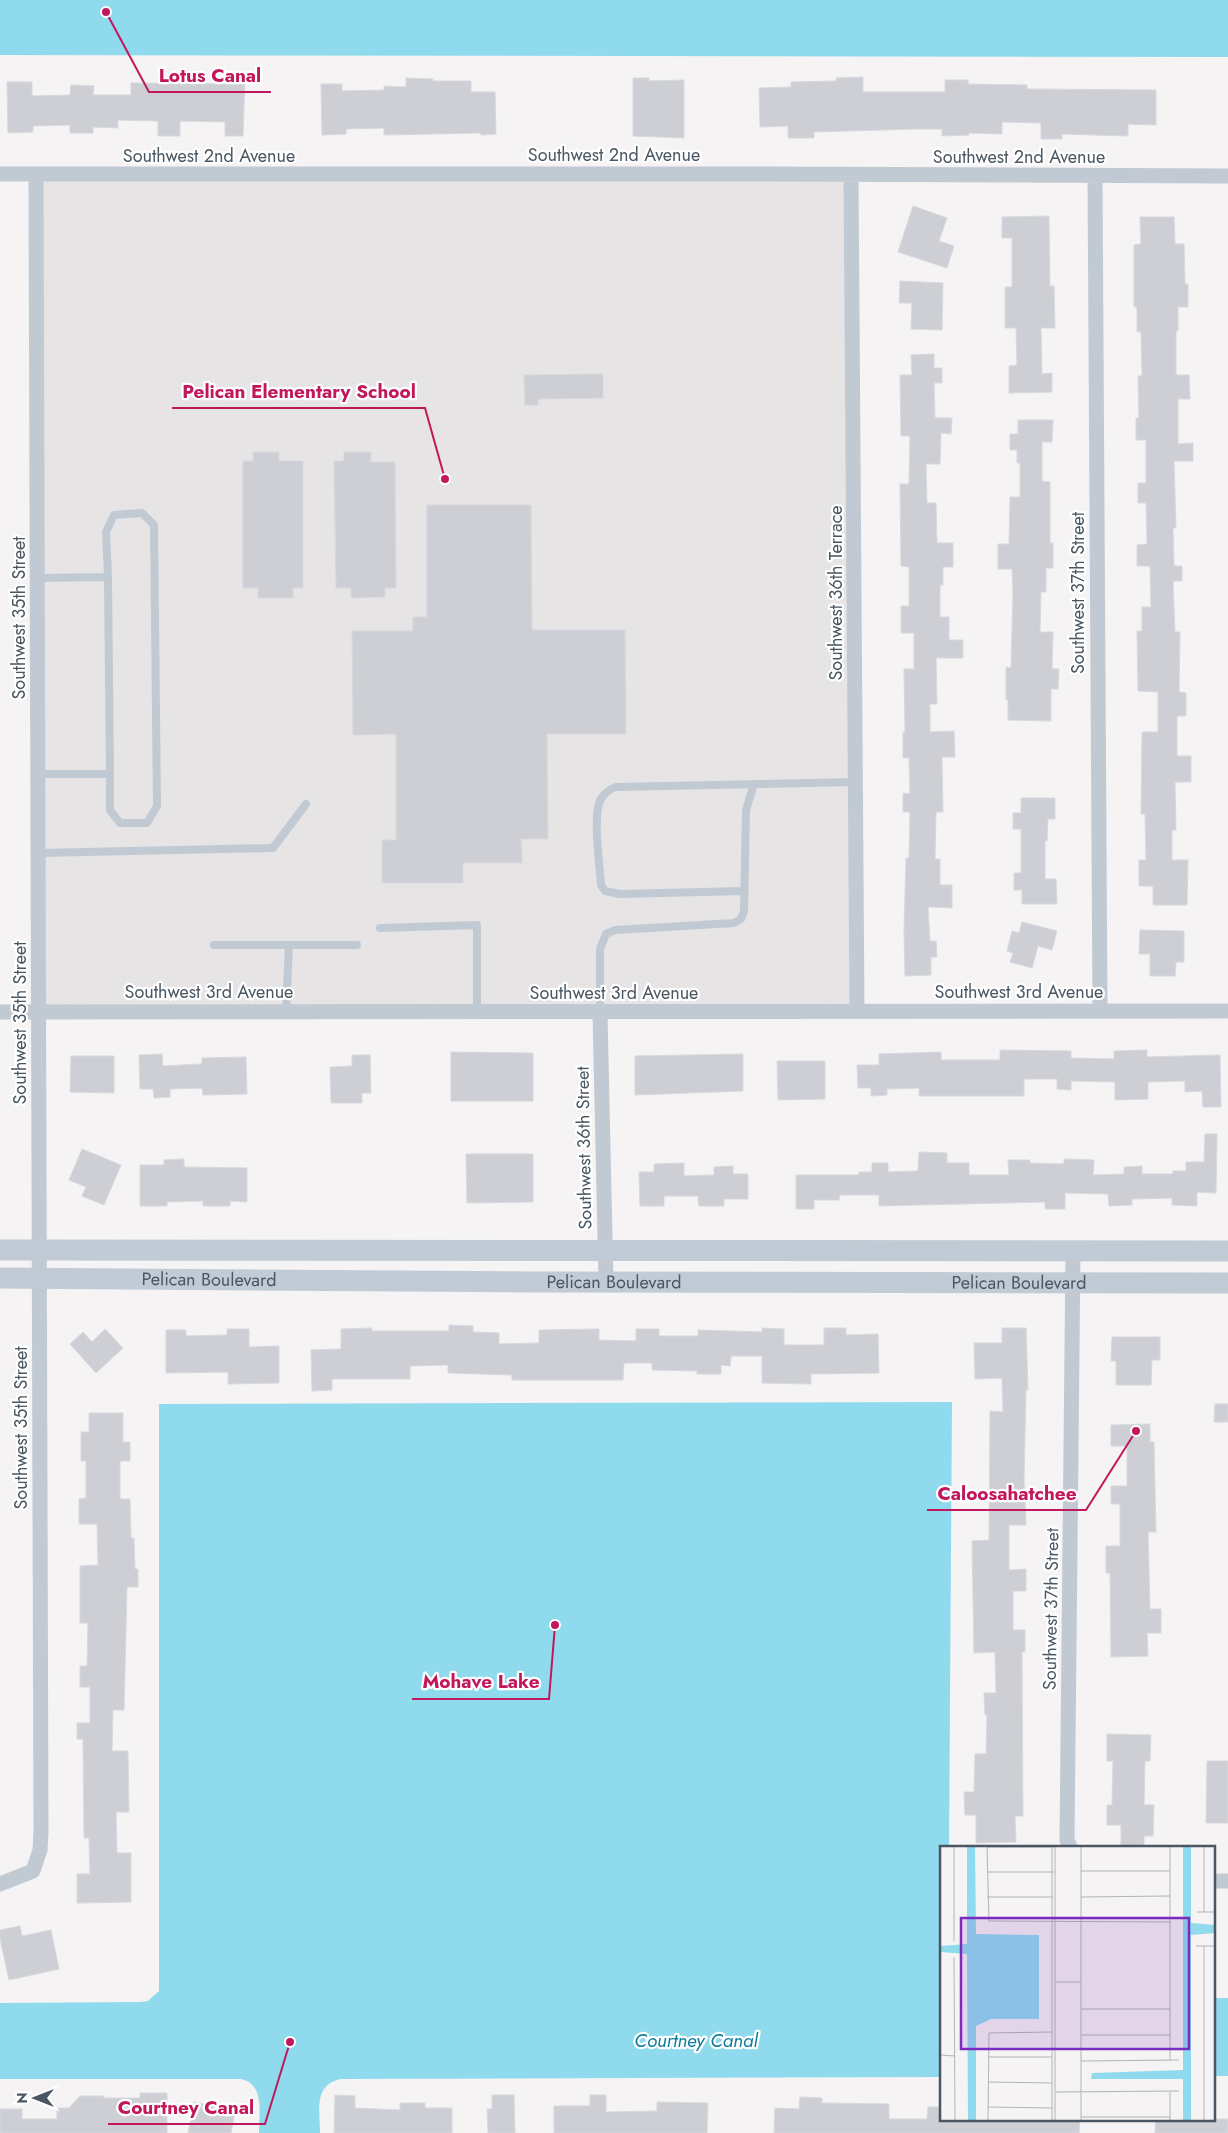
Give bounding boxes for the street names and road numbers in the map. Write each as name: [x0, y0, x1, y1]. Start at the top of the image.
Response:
street label: Southwest 2nd Avenue: [528, 142, 700, 168]
street label: Southwest 2nd Avenue: [123, 143, 295, 169]
street label: Southwest 2nd Avenue: [933, 144, 1105, 170]
street label: Southwest 36th Terrace: [823, 505, 849, 681]
street label: Southwest 37th Street: [1065, 511, 1091, 674]
street label: Southwest 35th Street: [6, 536, 32, 700]
street label: Southwest 35th Street: [7, 941, 33, 1105]
street label: Southwest 3rd Avenue: [125, 979, 293, 1005]
street label: Southwest 3rd Avenue: [935, 979, 1103, 1005]
street label: Southwest 3rd Avenue: [530, 980, 698, 1006]
street label: Southwest 36th Street: [570, 1065, 598, 1230]
street label: Pelican Boulevard: [141, 1266, 277, 1293]
street label: Pelican Boulevard: [546, 1269, 682, 1295]
street label: Pelican Boulevard: [951, 1270, 1087, 1296]
street label: Southwest 35th Street: [8, 1346, 34, 1510]
street label: Southwest 37th Street: [1037, 1527, 1065, 1690]

